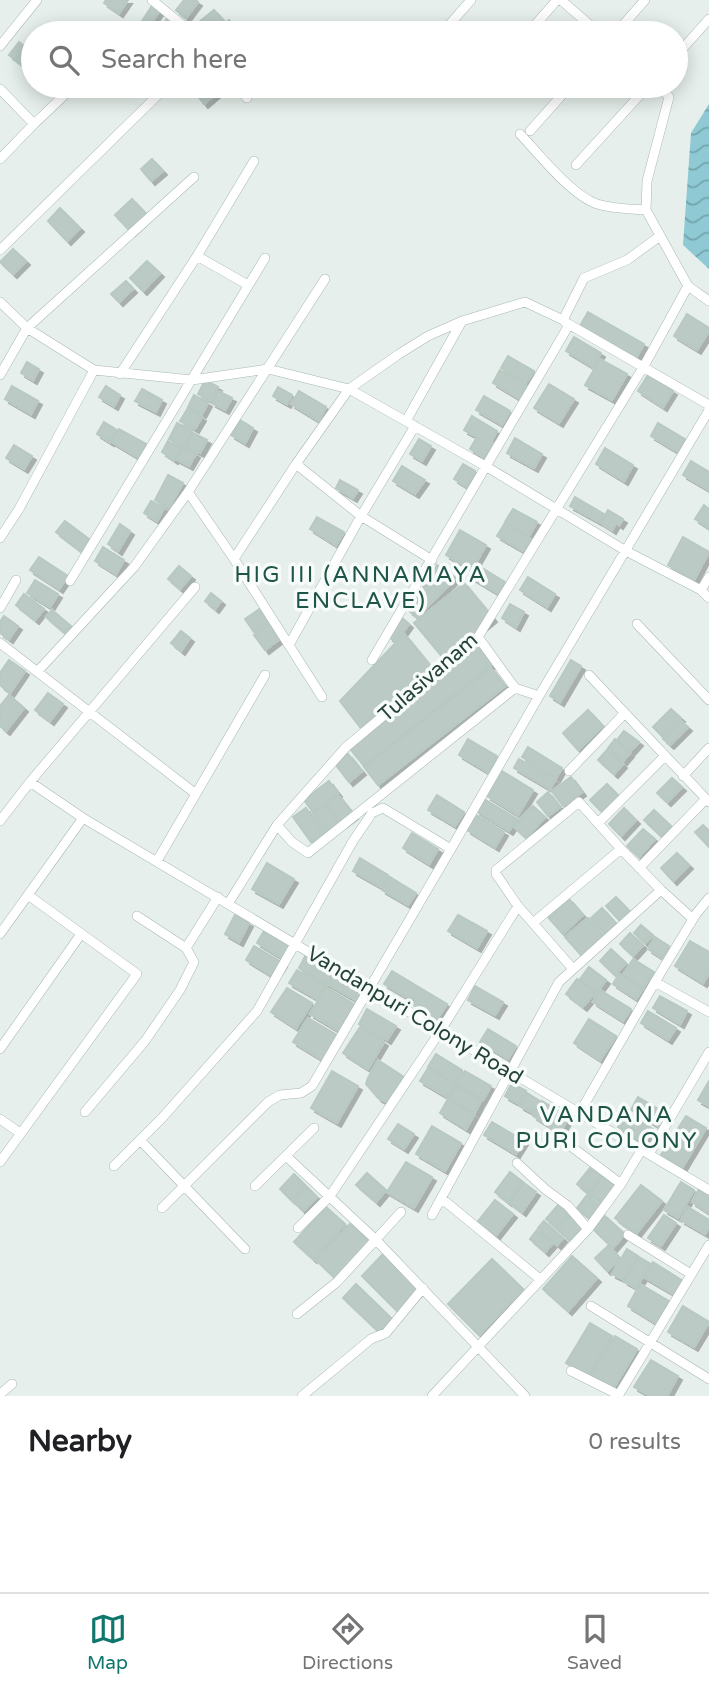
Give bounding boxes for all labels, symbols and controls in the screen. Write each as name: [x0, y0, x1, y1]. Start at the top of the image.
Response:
search box: [21, 21, 688, 98]
icon: search: [45, 41, 83, 79]
text: Search here: [101, 44, 247, 75]
district label: HIG III (ANNAMAYA ENCLAVE): [234, 561, 488, 615]
street label: Tulasivanam: [374, 627, 483, 727]
street label: Vandanpuri Colony Road: [302, 941, 527, 1090]
district label: VANDANA PURI COLONY: [515, 1101, 699, 1155]
text: Nearby: [28, 1423, 132, 1460]
text: 0 results: [588, 1428, 681, 1456]
tab: Map: [87, 1610, 128, 1674]
tab: Directions: [302, 1610, 393, 1674]
tab: Saved: [567, 1610, 622, 1674]

